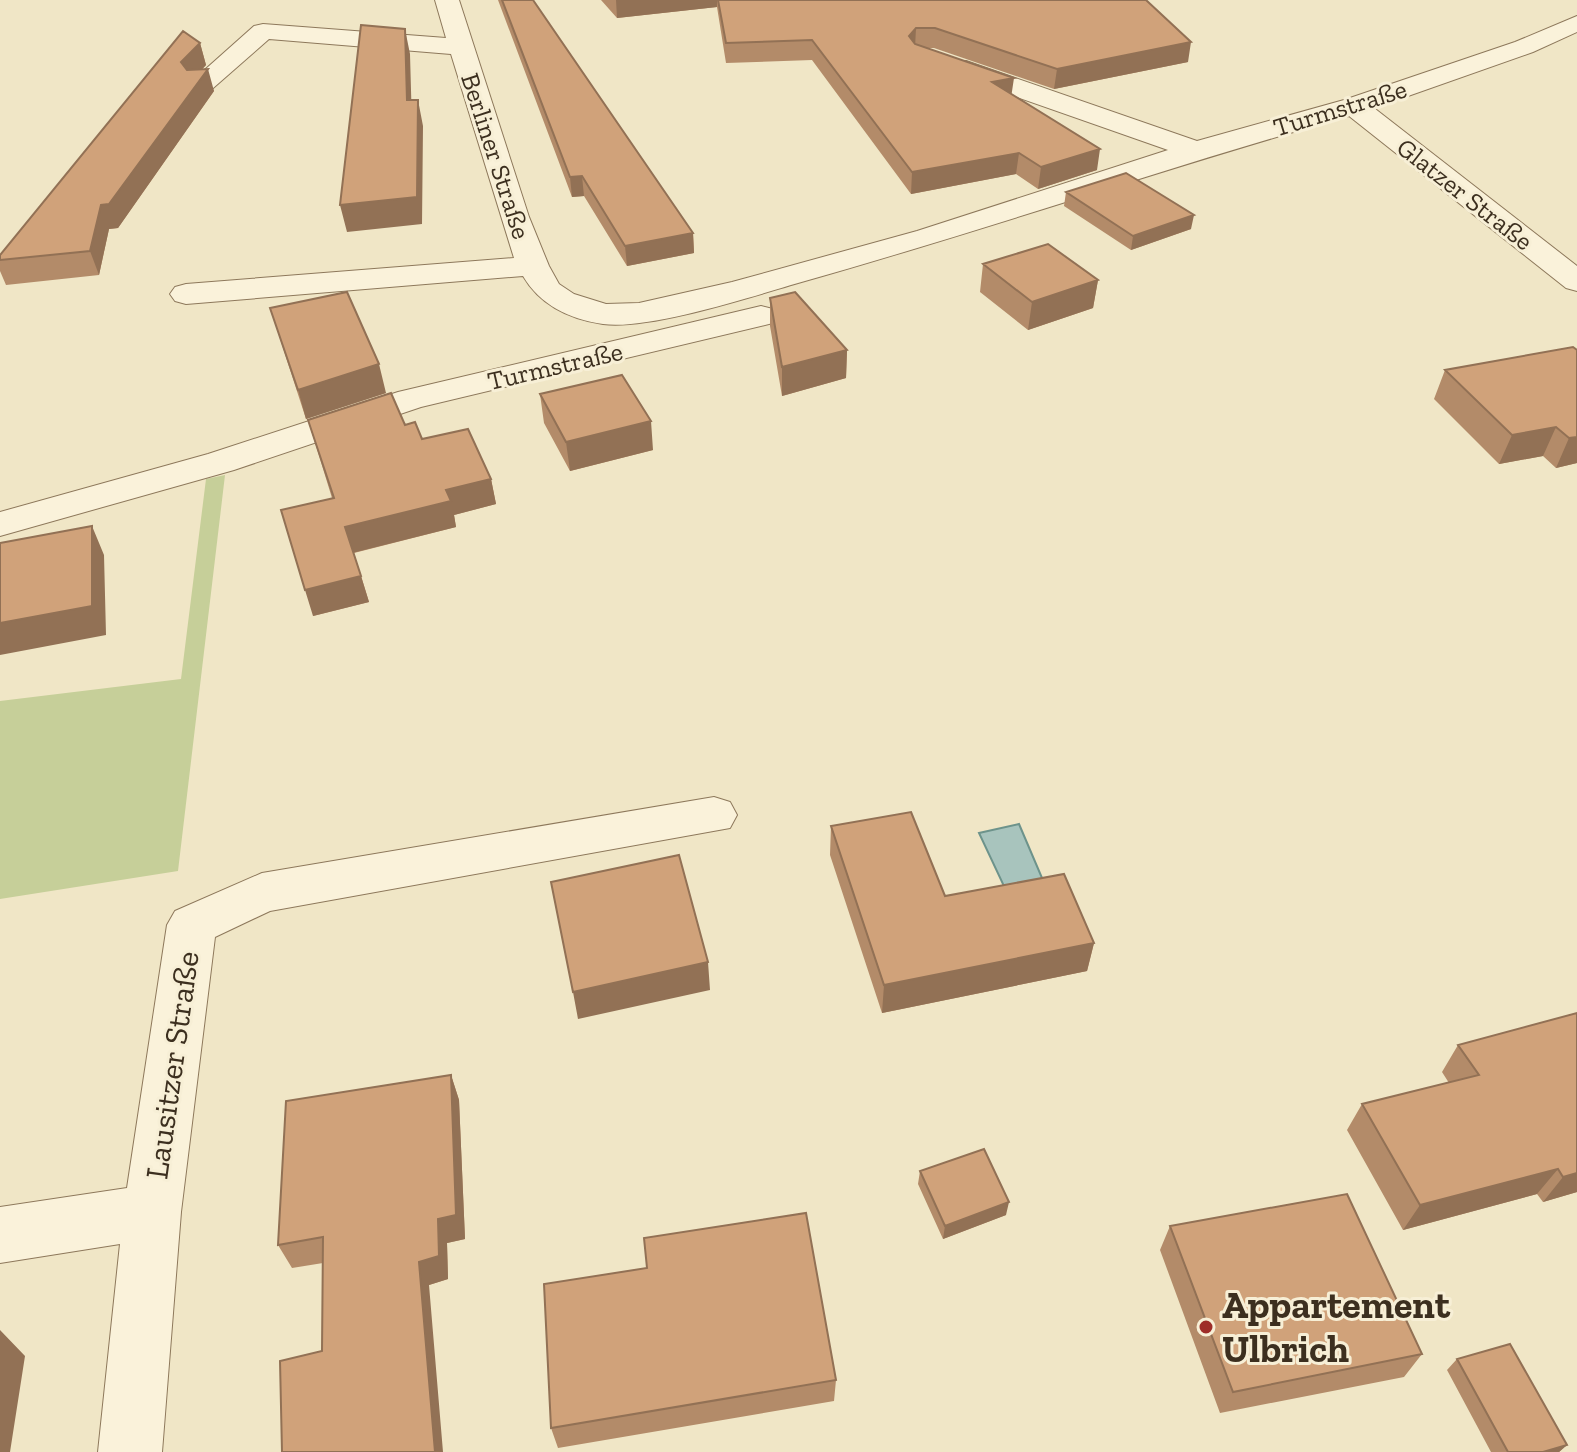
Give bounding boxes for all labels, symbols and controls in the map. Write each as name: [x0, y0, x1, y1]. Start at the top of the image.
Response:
street label: Berliner Straße: [454, 69, 538, 243]
street label: Turmstraße: [1269, 73, 1411, 143]
street label: Glatzer Straße: [1391, 131, 1539, 257]
street label: Turmstraße: [484, 335, 626, 397]
street label: Lausitzer Straße: [137, 949, 207, 1181]
place label: Appartement Ulbrich: [1222, 1282, 1451, 1372]
marker: Appartement Ulbrich: [1197, 1318, 1215, 1336]

